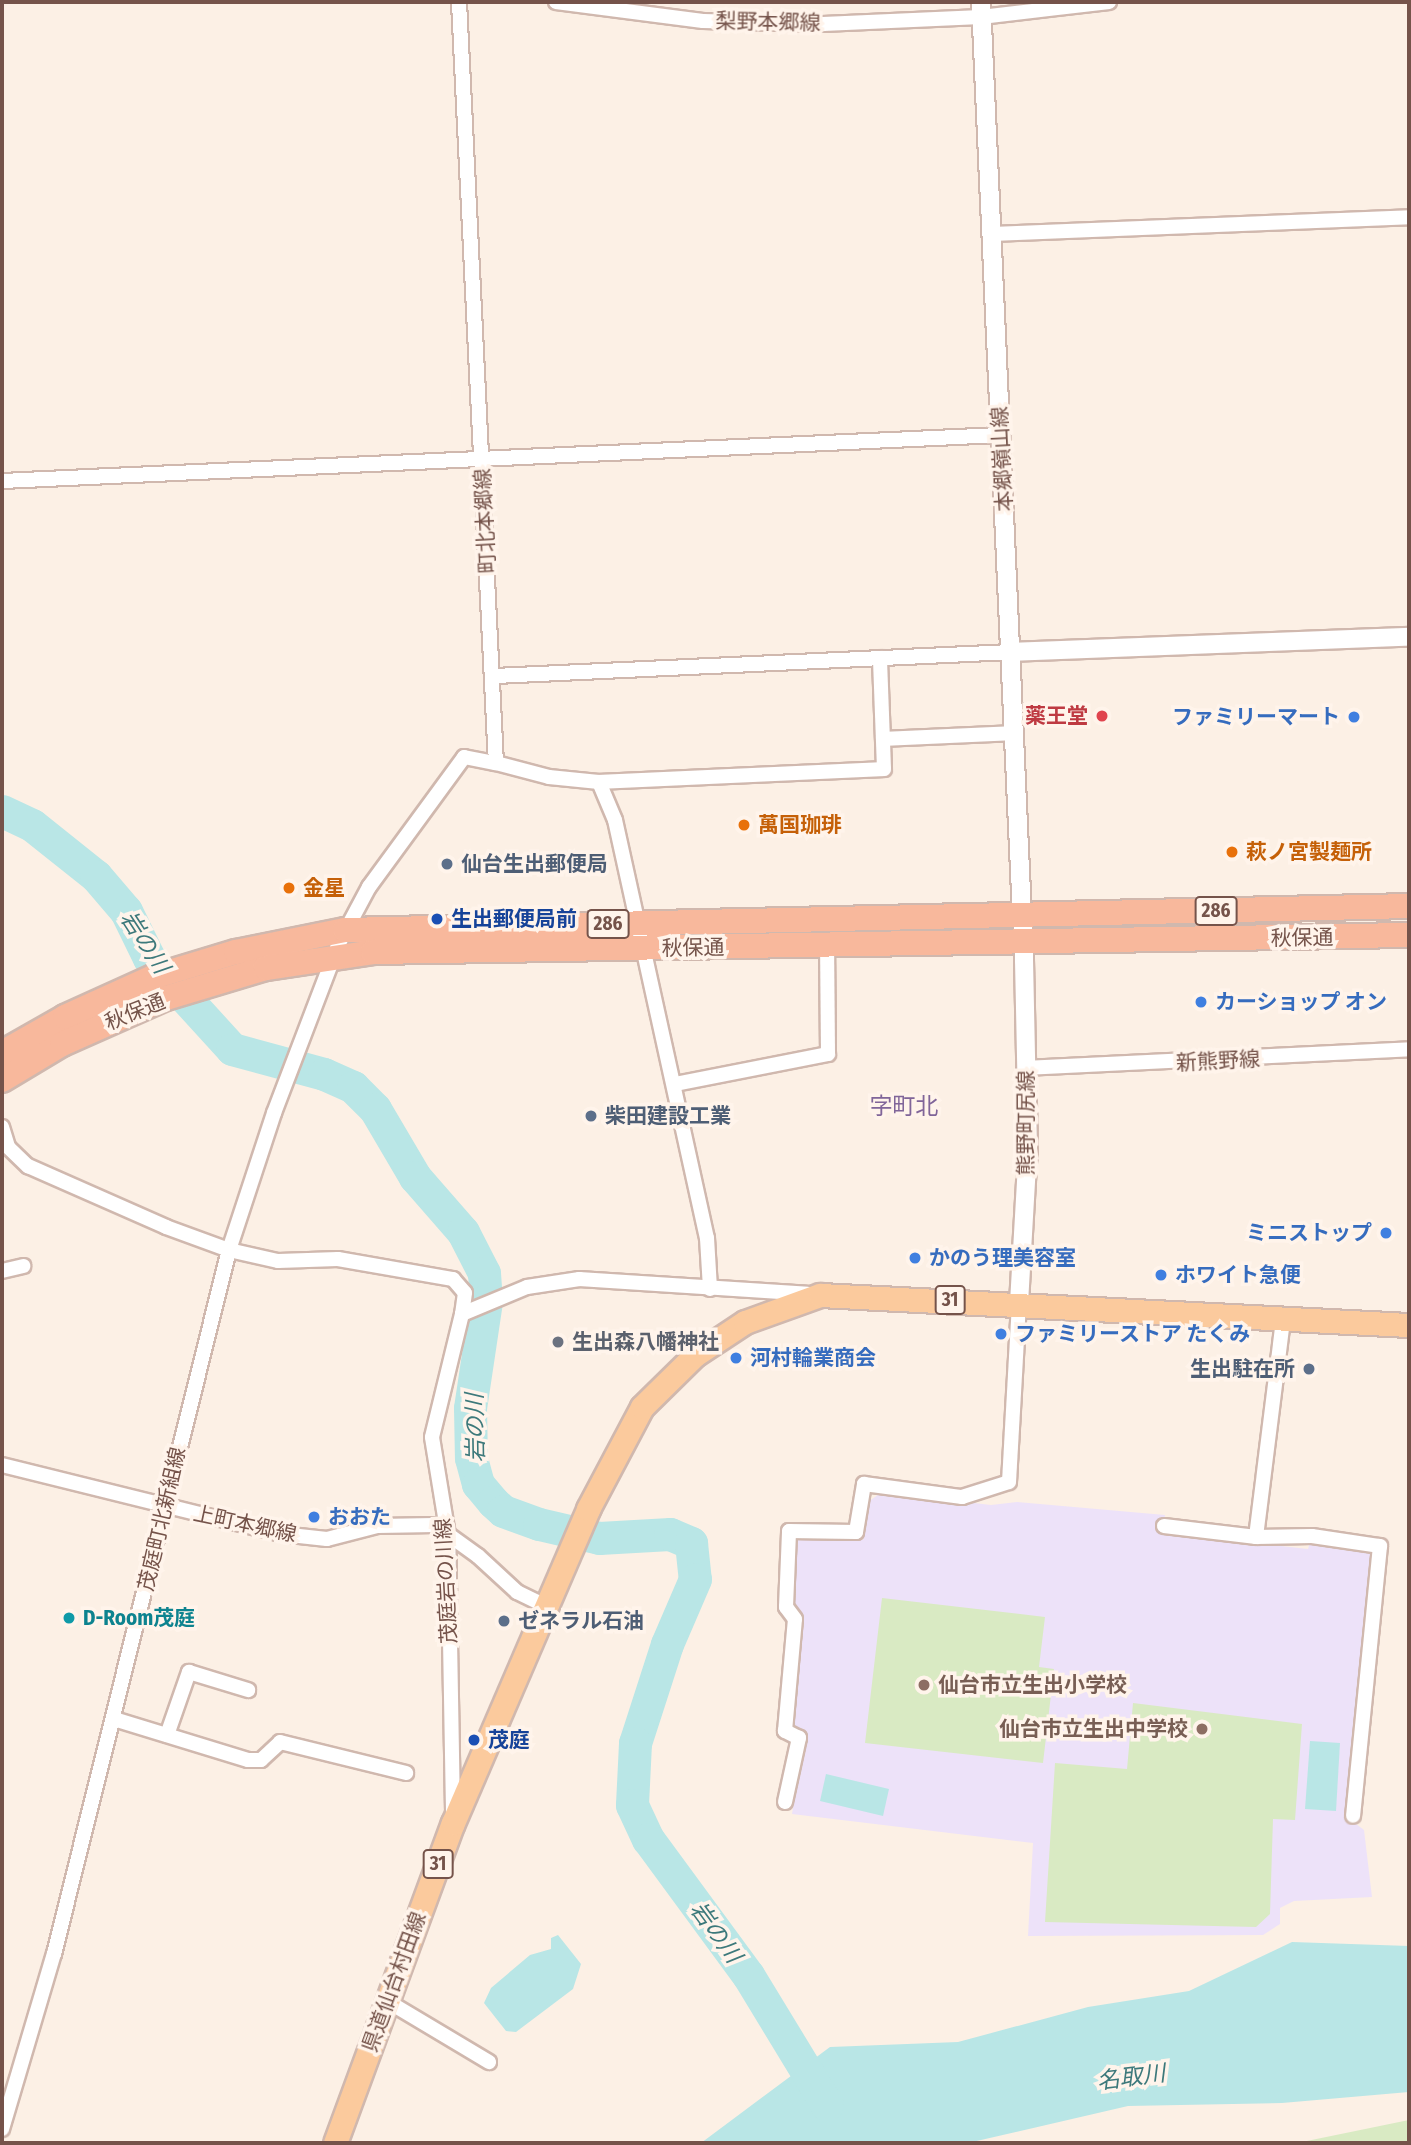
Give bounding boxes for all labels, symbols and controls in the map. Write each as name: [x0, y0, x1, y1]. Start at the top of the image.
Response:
street label: 梨野本郷線: [715, 8, 821, 36]
street label: 本郷嶺山線: [987, 406, 1017, 512]
street label: 町北本郷線: [470, 468, 500, 574]
place label: 薬王堂: [1025, 703, 1088, 729]
place label: ファミリーマート: [1172, 704, 1340, 730]
marker: 薬王堂: [1094, 708, 1110, 724]
marker: ファミリーマート: [1346, 709, 1362, 725]
place label: 萬国珈琲: [758, 812, 842, 838]
marker: 萬国珈琲: [736, 817, 752, 833]
place label: 萩ノ宮製麺所: [1246, 839, 1372, 865]
marker: 萩ノ宮製麺所: [1224, 844, 1240, 860]
place label: 仙台生出郵便局: [461, 851, 608, 877]
marker: 仙台生出郵便局: [439, 856, 455, 872]
place label: 金星: [303, 875, 345, 901]
marker: 金星: [281, 880, 297, 896]
road number: 286: [1193, 896, 1239, 926]
water label: 岩の川: [115, 906, 175, 978]
place label: 生出郵便局前: [451, 906, 577, 932]
road number: 286: [585, 908, 631, 940]
marker: 生出郵便局前: [429, 911, 445, 927]
street label: 秋保通: [1270, 925, 1334, 951]
street label: 秋保通: [661, 935, 725, 961]
street label: 秋保通: [101, 989, 169, 1035]
place label: カーショップ オン: [1215, 989, 1387, 1015]
marker: カーショップ オン: [1193, 994, 1209, 1010]
street label: 新熊野線: [1175, 1046, 1261, 1076]
street label: 熊野町尻線: [1013, 1071, 1039, 1175]
district label: 字町北: [870, 1092, 938, 1120]
place label: 柴田建設工業: [605, 1103, 731, 1129]
marker: 柴田建設工業: [583, 1108, 599, 1124]
place label: ミニストップ: [1246, 1220, 1372, 1246]
marker: ミニストップ: [1378, 1225, 1394, 1241]
place label: かのう理美容室: [929, 1245, 1076, 1271]
marker: かのう理美容室: [907, 1250, 923, 1266]
place label: ホワイト急便: [1175, 1262, 1301, 1288]
marker: ホワイト急便: [1153, 1267, 1169, 1283]
road number: 31: [934, 1284, 966, 1316]
place label: ファミリーストア たくみ: [1015, 1321, 1250, 1347]
marker: ファミリーストア たくみ: [993, 1326, 1009, 1342]
place label: 生出森八幡神社: [572, 1329, 719, 1355]
marker: 生出森八幡神社: [550, 1334, 566, 1350]
place label: 河村輪業商会: [750, 1345, 876, 1371]
marker: 河村輪業商会: [728, 1350, 744, 1366]
place label: 生出駐在所: [1190, 1356, 1295, 1382]
marker: 生出駐在所: [1301, 1361, 1317, 1377]
water label: 岩の川: [461, 1393, 489, 1463]
street label: 茂庭町北新組線: [133, 1445, 191, 1593]
street label: 上町本郷線: [191, 1501, 299, 1547]
place label: おおた: [328, 1504, 391, 1530]
marker: おおた: [306, 1509, 322, 1525]
street label: 茂庭岩の川線: [430, 1517, 462, 1645]
place label: D-Room茂庭: [83, 1605, 195, 1631]
place label: ゼネラル石油: [518, 1608, 644, 1634]
marker: D-Room茂庭: [61, 1610, 77, 1626]
marker: ゼネラル石油: [496, 1613, 512, 1629]
place label: 仙台市立生出小学校: [938, 1672, 1127, 1698]
marker: 仙台市立生出小学校: [916, 1677, 932, 1693]
place label: 仙台市立生出中学校: [999, 1716, 1188, 1742]
marker: 仙台市立生出中学校: [1194, 1721, 1210, 1737]
place label: 茂庭: [488, 1727, 530, 1753]
marker: 茂庭: [466, 1732, 482, 1748]
road number: 31: [422, 1848, 454, 1880]
water label: 岩の川: [685, 1896, 747, 1968]
street label: 県道仙台村田線: [357, 1909, 431, 2055]
water label: 名取川: [1095, 2059, 1167, 2095]

